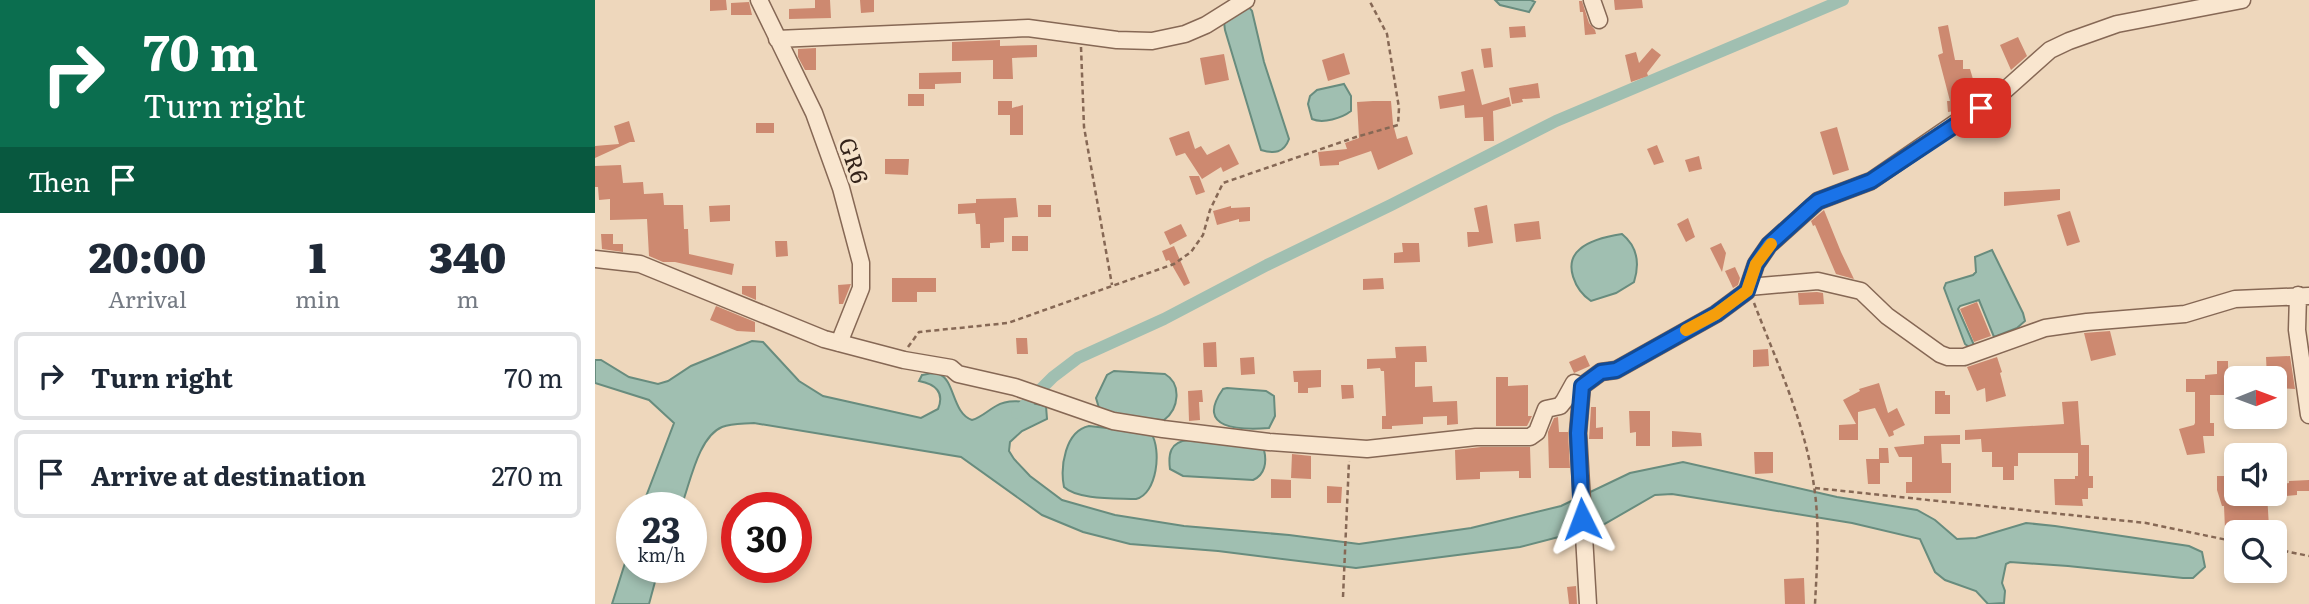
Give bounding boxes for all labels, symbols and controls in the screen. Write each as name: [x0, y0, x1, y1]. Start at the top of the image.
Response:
text: 70 m: [143, 13, 258, 86]
icon: right: [28, 28, 119, 119]
pin: [1951, 78, 2011, 138]
text: Turn right: [143, 80, 305, 128]
icon: arrive: [1962, 89, 2000, 127]
street label: GR6: [831, 133, 879, 187]
text: Then: [28, 161, 90, 200]
icon: arrive: [104, 161, 142, 199]
text: 20:00: [89, 224, 206, 286]
text: 1: [309, 224, 326, 286]
text: 340: [429, 224, 506, 286]
text: Arrival: [108, 281, 187, 315]
text: min: [295, 281, 340, 315]
text: m: [456, 281, 479, 315]
icon: right: [32, 357, 70, 395]
text: Turn right: [91, 357, 233, 396]
text: 70 m: [504, 357, 563, 396]
north arrow: [2224, 366, 2287, 429]
map controls: [2224, 366, 2287, 583]
button: sound: [2224, 443, 2287, 506]
icon: arrive: [32, 455, 70, 493]
text: Arrive at destination: [91, 455, 366, 494]
text: 270 m: [491, 455, 563, 494]
position arrow: [1545, 482, 1619, 556]
speed limit sign: 30: [721, 492, 812, 583]
text: 23: [642, 502, 681, 554]
button: search: [2224, 520, 2287, 583]
text: km/h: [638, 541, 685, 568]

